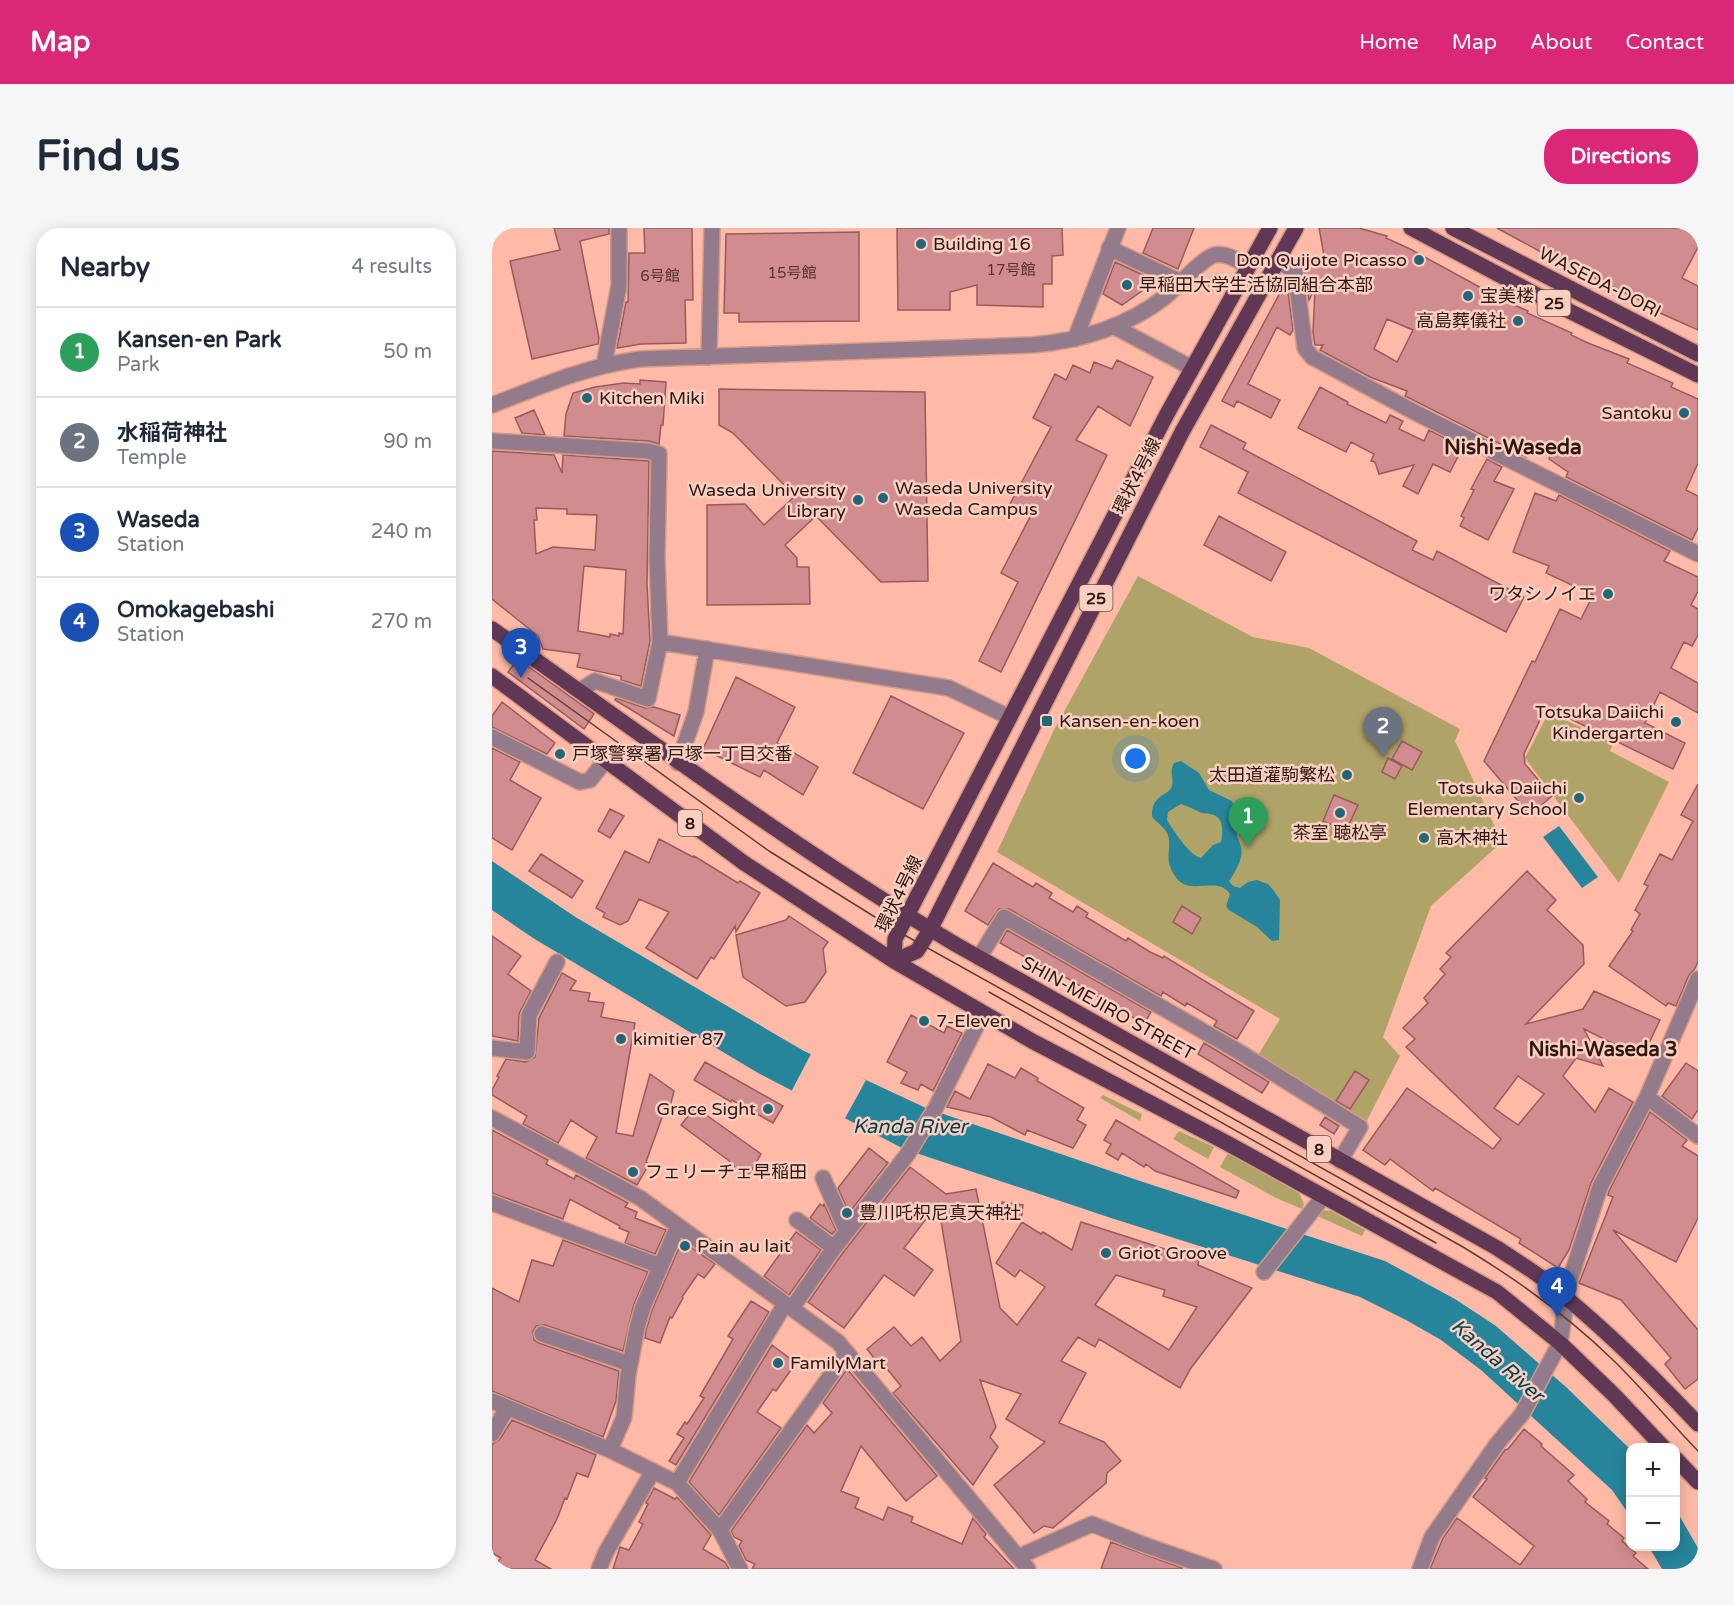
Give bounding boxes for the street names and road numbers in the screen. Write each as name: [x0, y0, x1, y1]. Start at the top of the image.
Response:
street label: WASEDA-DORI: [1535, 242, 1665, 322]
road number: 25: [1538, 290, 1570, 316]
street label: 環状4号線: [1108, 434, 1166, 518]
road number: 25: [1080, 585, 1112, 611]
road number: 8: [678, 810, 702, 836]
street label: 環状4号線: [871, 852, 927, 936]
street label: SHIN-MEJIRO STREET: [1018, 951, 1198, 1065]
road number: 8: [1307, 1136, 1331, 1162]

